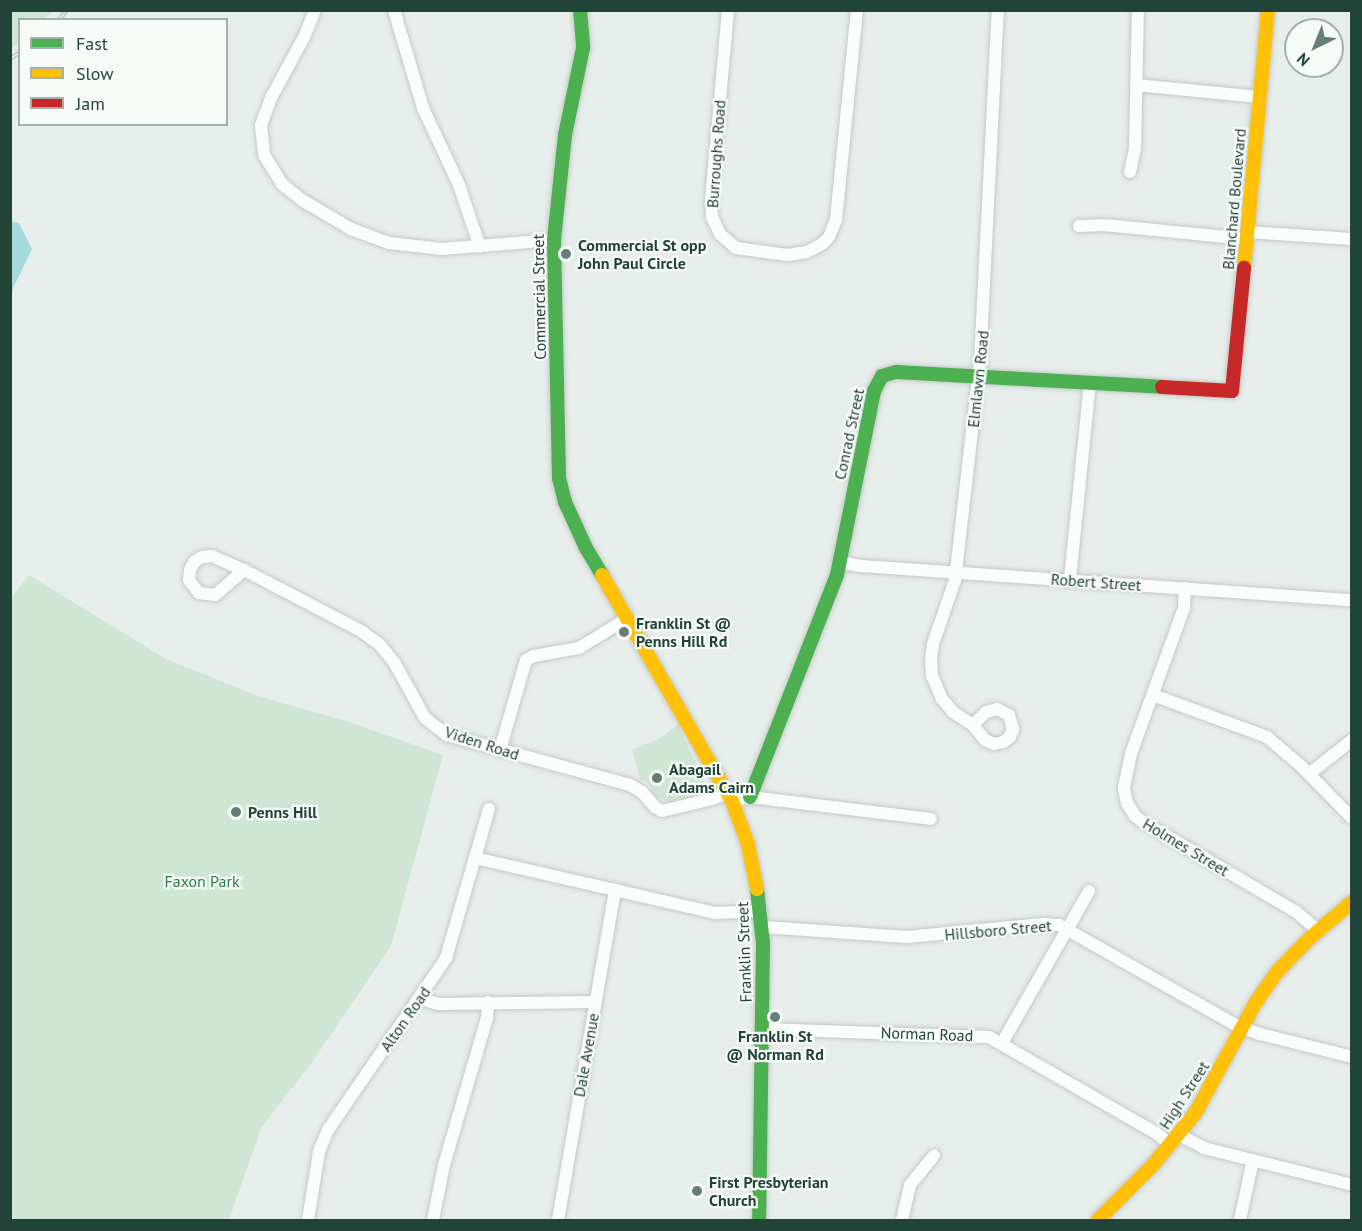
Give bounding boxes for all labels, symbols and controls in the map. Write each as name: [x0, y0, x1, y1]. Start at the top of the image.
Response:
legend: [18, 18, 228, 126]
north arrow: [1284, 18, 1344, 78]
text: Fast: [76, 32, 108, 55]
text: N: [1292, 49, 1314, 71]
text: Slow: [76, 62, 114, 85]
text: Jam: [76, 92, 105, 115]
street label: Burroughs Road: [703, 99, 729, 209]
street label: Blanchard Boulevard: [1218, 128, 1250, 270]
street label: Commercial Street: [528, 234, 550, 360]
place label: Commercial St opp John Paul Circle: [578, 235, 706, 273]
marker: Commercial St opp John Paul Circle: [559, 247, 573, 261]
street label: Elmlawn Road: [963, 330, 993, 428]
street label: Conrad Street: [830, 387, 868, 481]
street label: Robert Street: [1050, 569, 1142, 595]
place label: Franklin St @ Penns Hill Rd: [636, 613, 731, 651]
marker: Franklin St @ Penns Hill Rd: [617, 625, 631, 639]
street label: Viden Road: [442, 722, 522, 764]
place label: Abagail Adams Cairn: [669, 759, 754, 797]
marker: Abagail Adams Cairn: [650, 771, 664, 785]
place label: Penns Hill: [248, 802, 317, 822]
marker: Penns Hill: [229, 805, 243, 819]
street label: Holmes Street: [1139, 814, 1233, 880]
park label: Faxon Park: [164, 871, 240, 891]
street label: Franklin Street: [733, 901, 755, 1003]
street label: Hillsboro Street: [944, 916, 1052, 944]
street label: Alton Road: [376, 983, 434, 1055]
marker: Franklin St @ Norman Rd: [768, 1010, 782, 1024]
street label: Dale Avenue: [569, 1011, 603, 1099]
street label: Norman Road: [880, 1023, 974, 1045]
place label: Franklin St @ Norman Rd: [726, 1026, 824, 1064]
street label: High Street: [1155, 1057, 1213, 1133]
place label: First Presbyterian Church: [709, 1172, 829, 1210]
marker: First Presbyterian Church: [690, 1184, 704, 1198]

